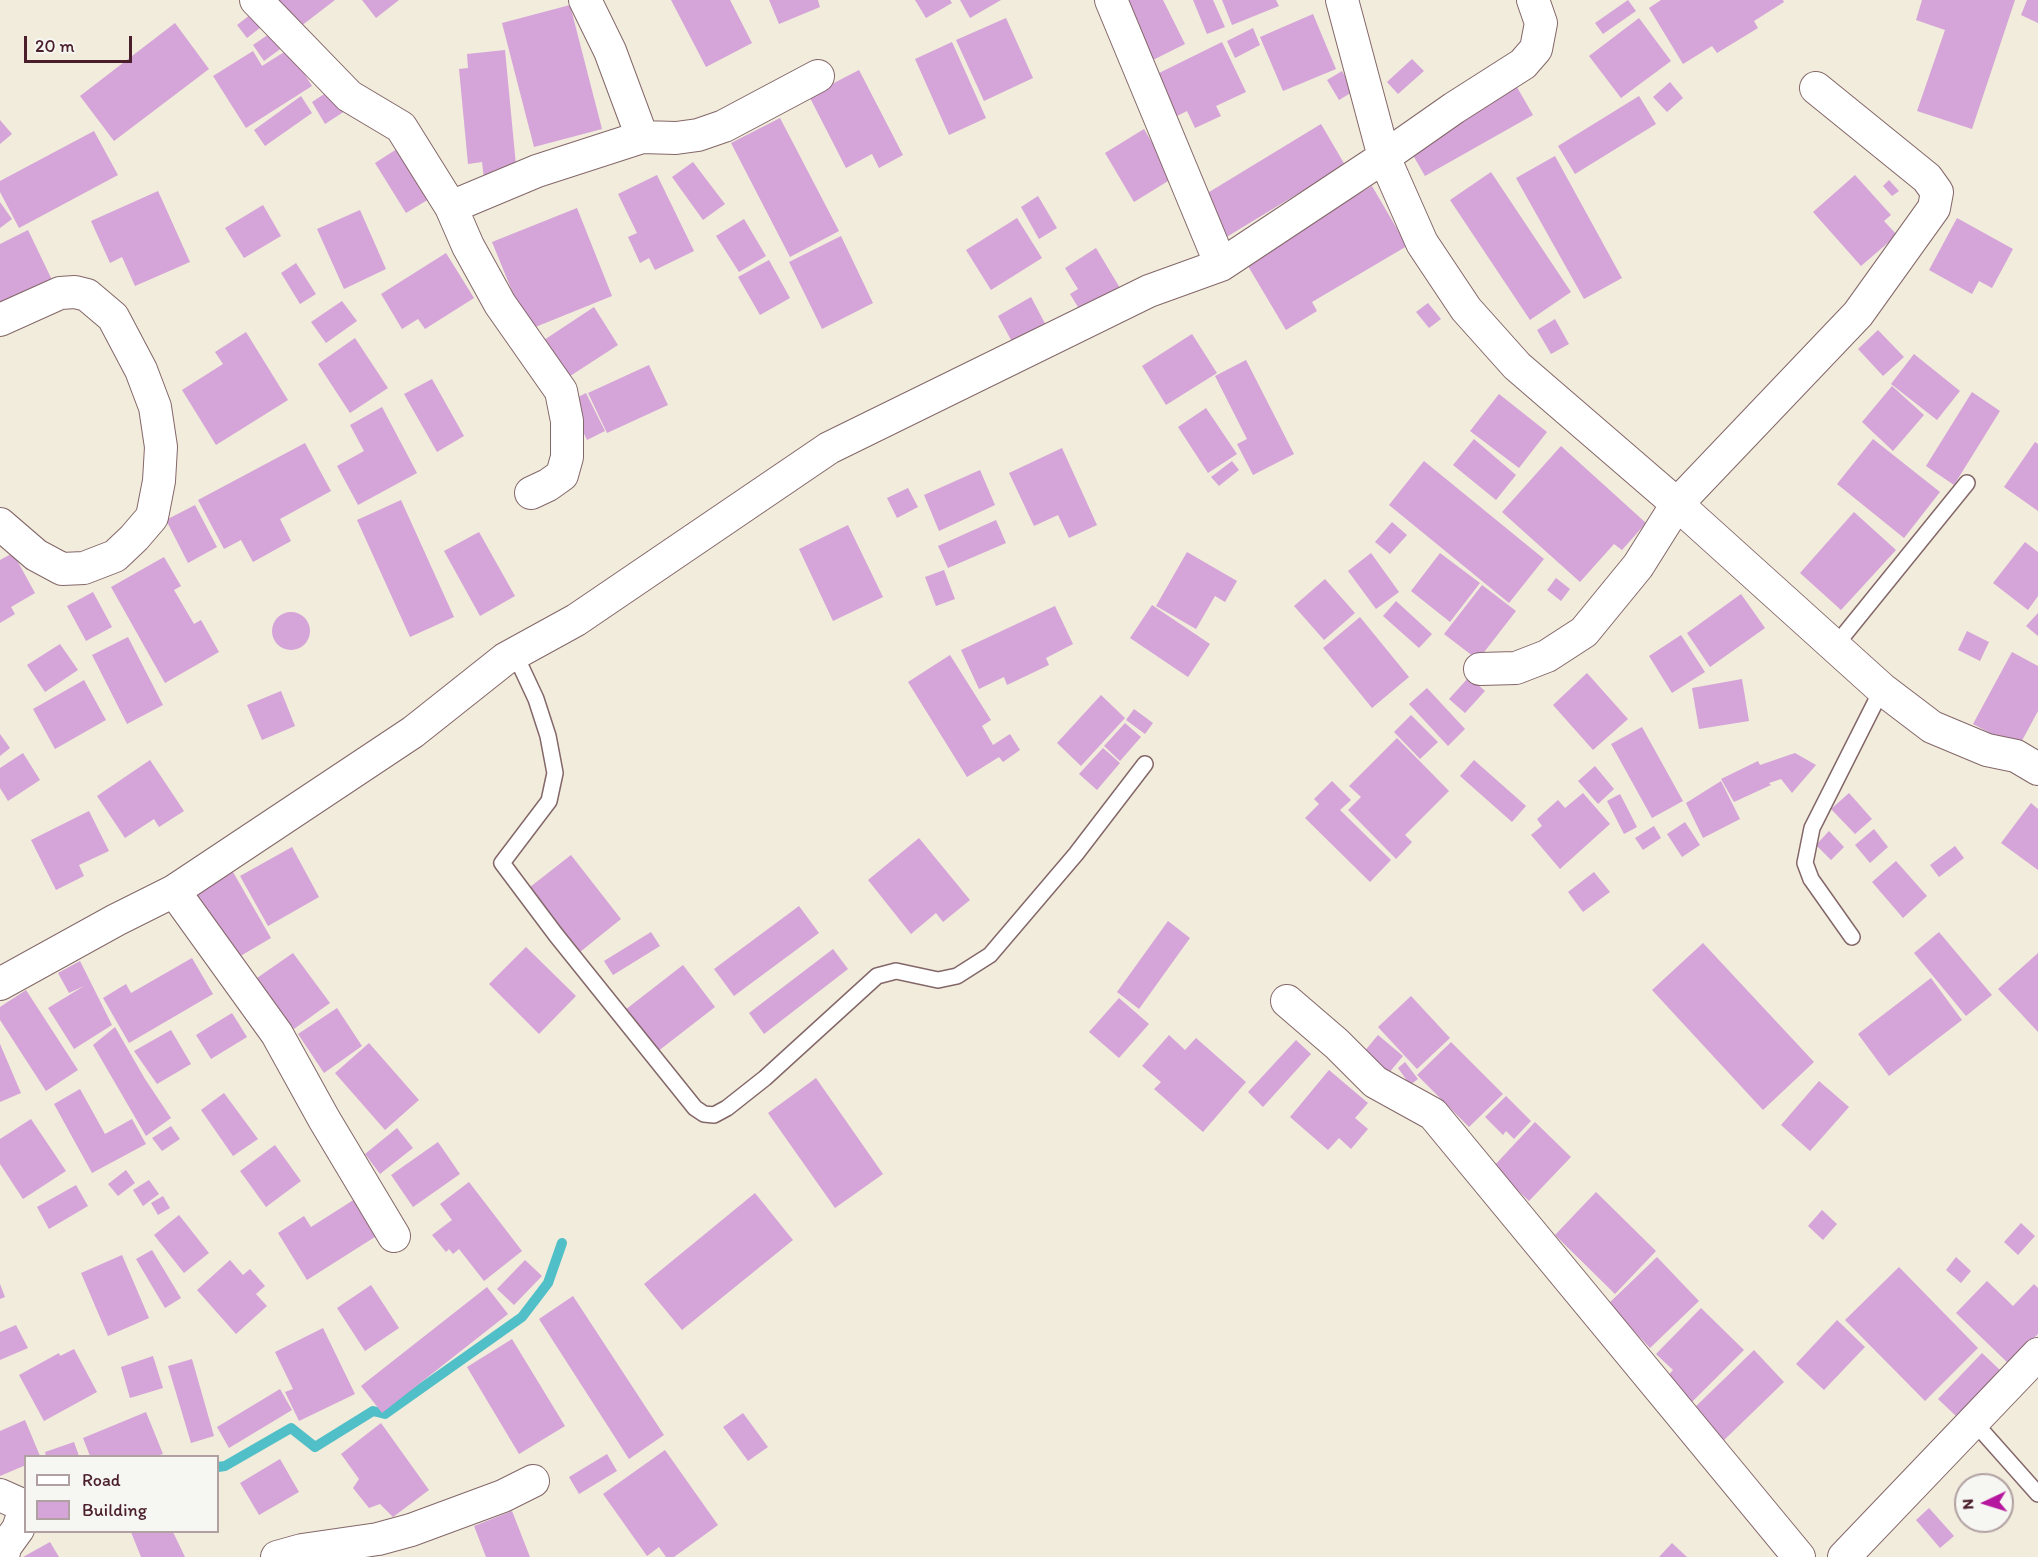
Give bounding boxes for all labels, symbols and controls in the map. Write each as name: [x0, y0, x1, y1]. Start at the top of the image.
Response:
scale bar: [27, 24, 135, 62]
text: 20 m: [35, 35, 75, 57]
legend: [24, 1455, 219, 1533]
text: Road: [82, 1469, 121, 1491]
north arrow: [1954, 1473, 2014, 1533]
text: N: [1958, 1498, 1977, 1510]
text: Building: [82, 1499, 147, 1521]

